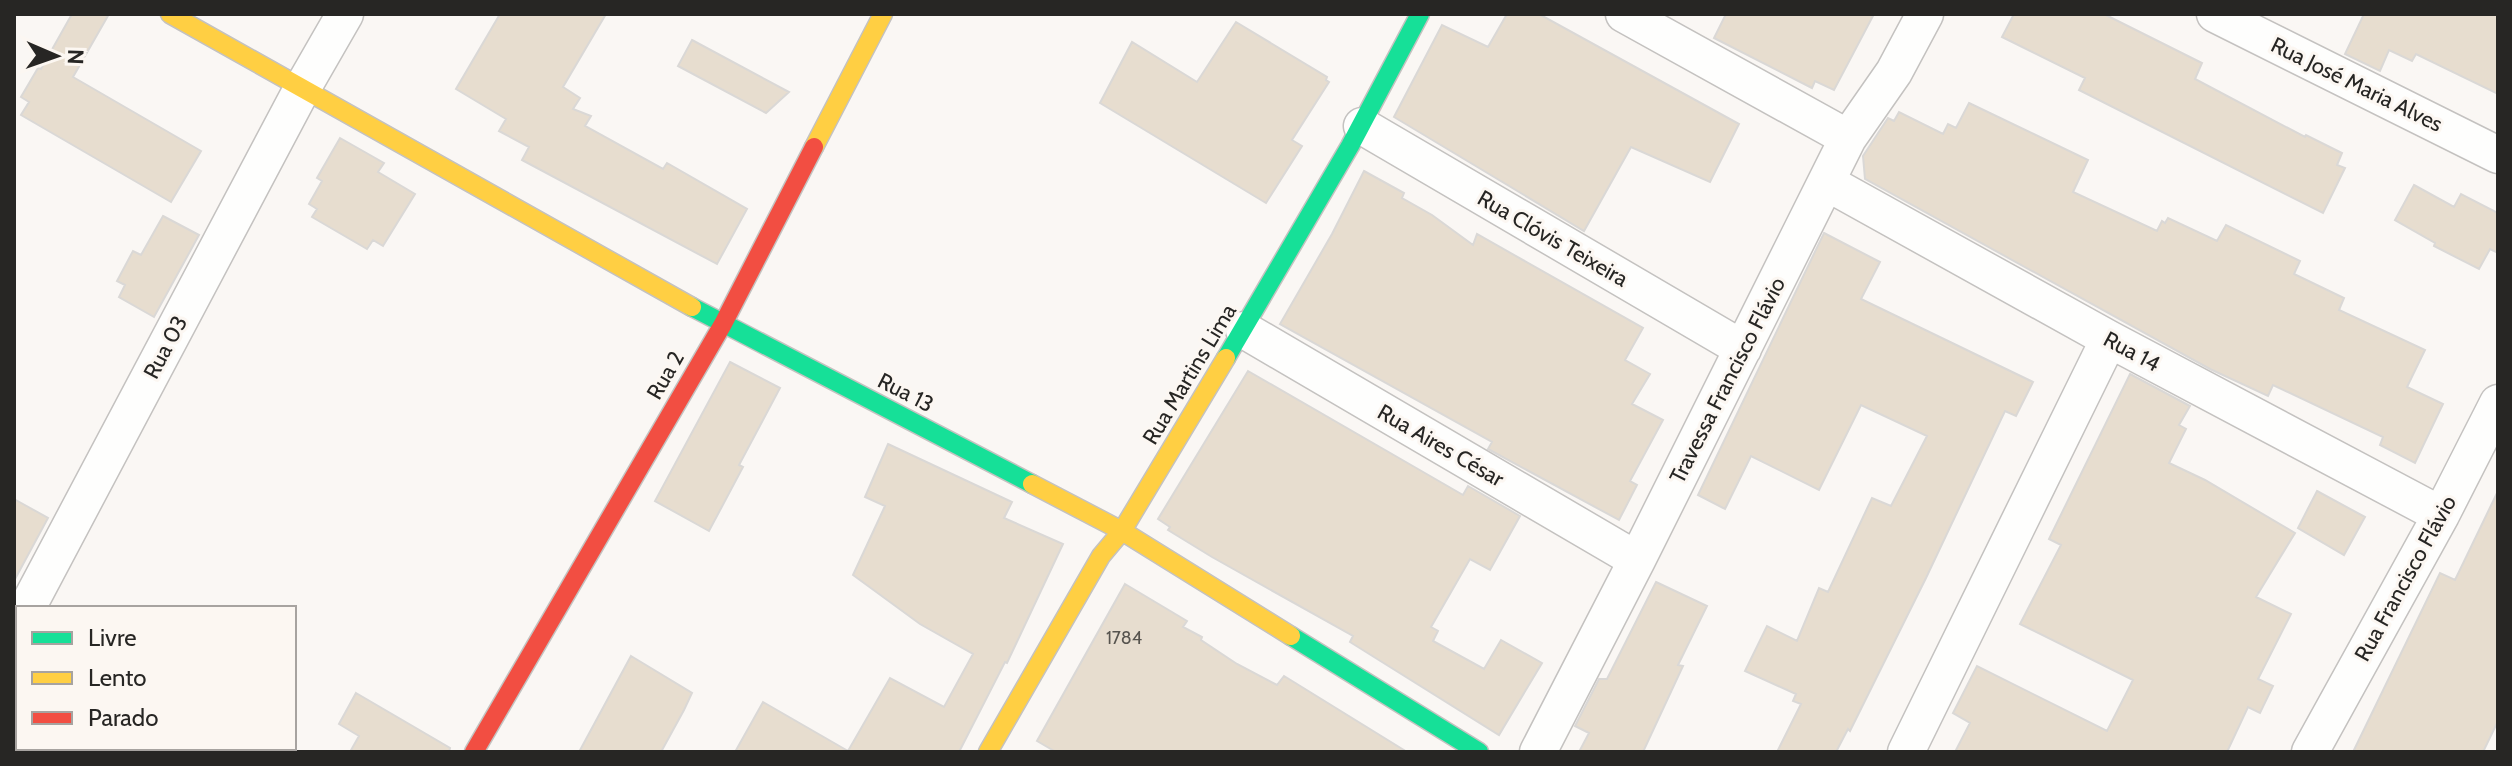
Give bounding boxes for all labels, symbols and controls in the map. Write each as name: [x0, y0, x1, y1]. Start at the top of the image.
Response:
north arrow: [16, 16, 96, 96]
street label: Rua José Maria Alves: [2267, 31, 2447, 138]
text: N: [62, 48, 89, 65]
street label: Rua Clóvis Teixeira: [1473, 184, 1633, 293]
street label: Travessa Francisco Flávio: [1664, 273, 1791, 488]
street label: Rua Martins Lima: [1137, 299, 1242, 449]
street label: Rua 03: [138, 311, 193, 383]
street label: Rua 14: [2099, 325, 2165, 378]
street label: Rua 2: [641, 346, 690, 404]
street label: Rua 13: [873, 367, 938, 418]
street label: Rua Aires César: [1373, 398, 1509, 492]
street label: Rua Francisco Flávio: [2349, 491, 2462, 666]
legend: [16, 606, 296, 750]
text: Livre: [88, 623, 136, 652]
house number: 1784: [1106, 627, 1142, 649]
text: Lento: [88, 663, 147, 692]
text: Parado: [88, 703, 158, 732]

